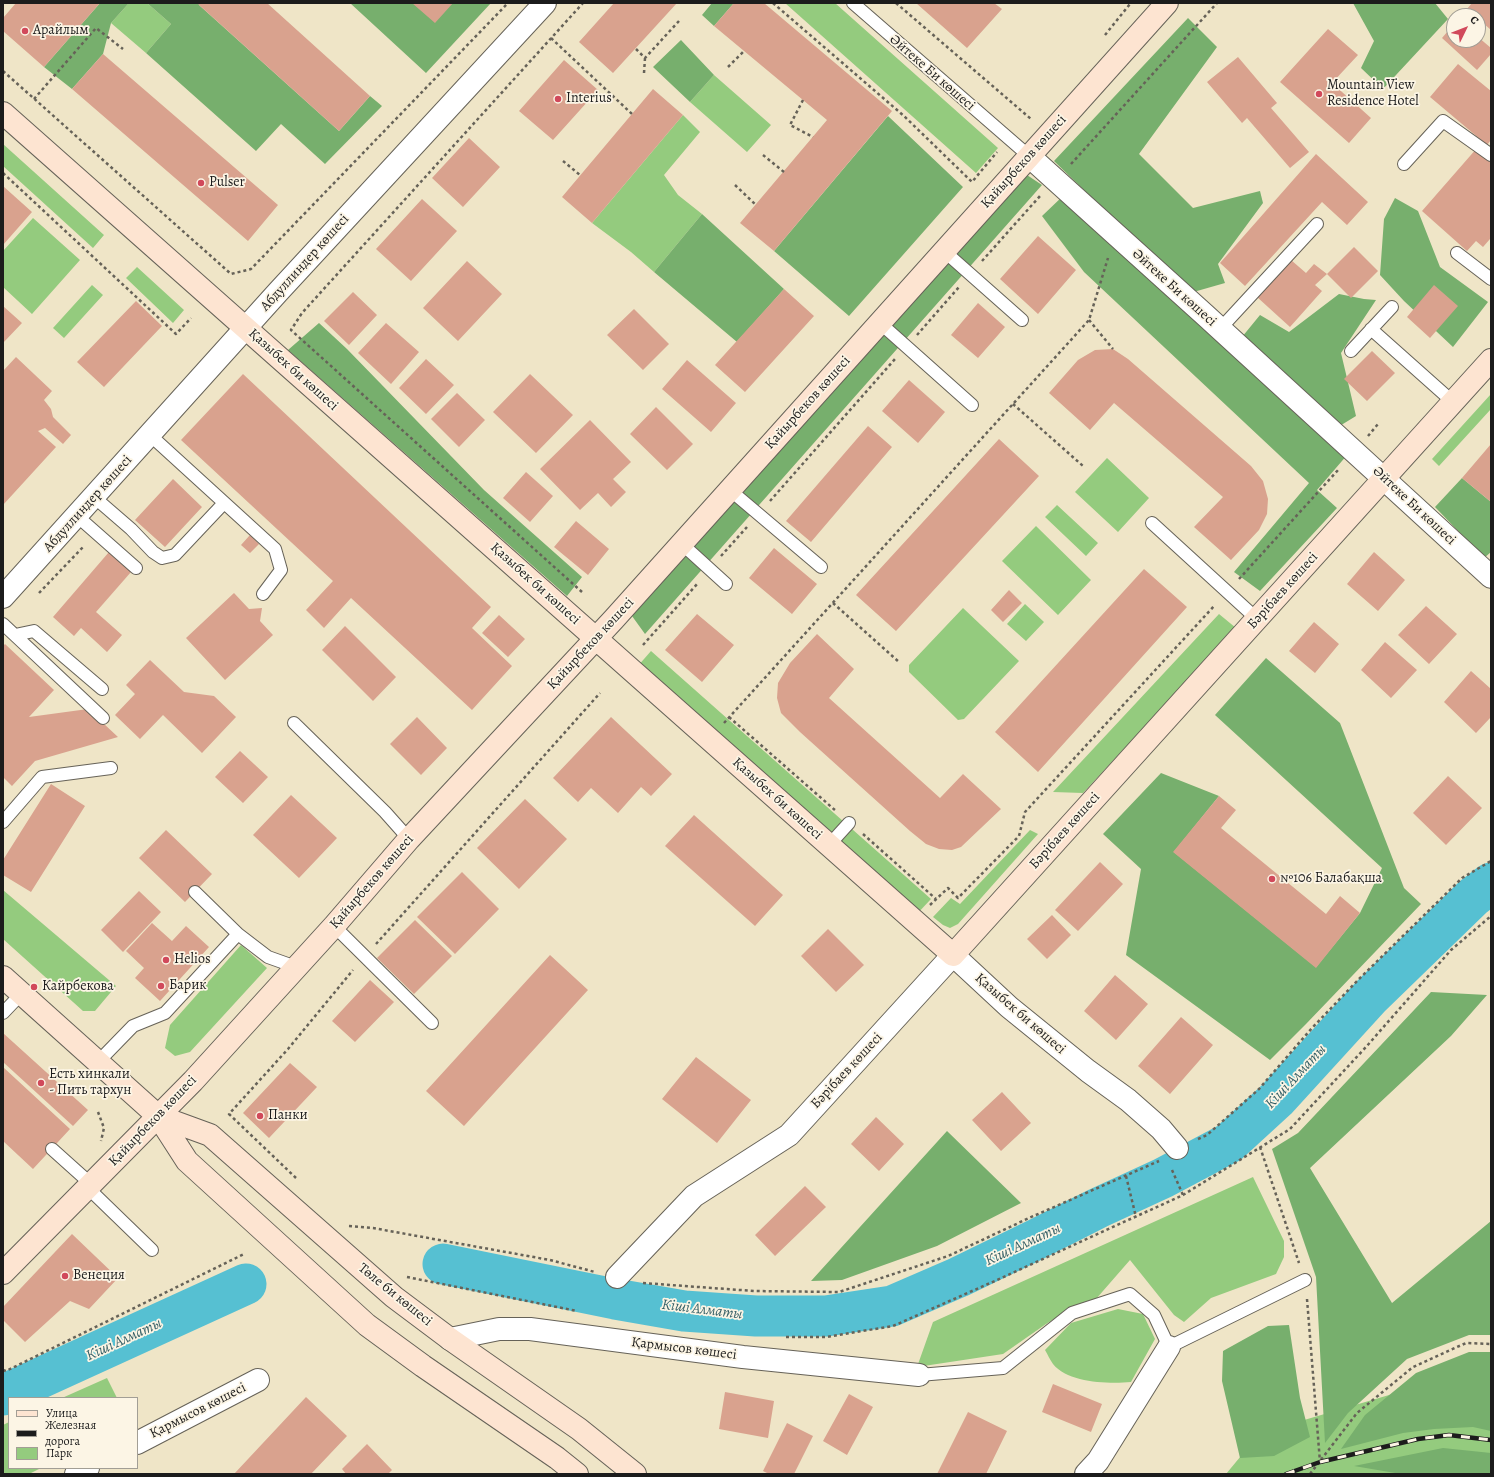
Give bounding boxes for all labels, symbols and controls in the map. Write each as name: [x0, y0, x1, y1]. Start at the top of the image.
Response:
north arrow: [1446, 8, 1486, 48]
text: С: [1467, 13, 1482, 28]
place label: Арайлым: [33, 23, 89, 39]
marker: Арайлым: [20, 26, 30, 36]
street label: Әйтеке Би көшесі: [886, 31, 978, 115]
place label: Mountain View Residence Hotel: [1327, 78, 1419, 110]
marker: Mountain View Residence Hotel: [1314, 89, 1324, 99]
place label: Interius: [566, 91, 612, 107]
marker: Interius: [553, 94, 563, 104]
street label: Қайырбеков көшесі: [978, 112, 1070, 212]
place label: Pulser: [209, 175, 245, 191]
marker: Pulser: [196, 178, 206, 188]
street label: Абдуллиндер көшесі: [257, 211, 353, 315]
street label: Әйтеке Би көшесі: [1128, 246, 1220, 330]
street label: Қазыбек би көшесі: [245, 325, 341, 415]
street label: Қайырбеков көшесі: [762, 353, 854, 453]
street label: Абдуллиндер көшесі: [40, 452, 136, 556]
street label: Әйтеке Би көшесі: [1369, 463, 1459, 549]
street label: Қазыбек би көшесі: [487, 539, 583, 629]
street label: Бәрібаев көшесі: [1244, 549, 1322, 633]
street label: Қайырбеков көшесі: [544, 595, 638, 693]
street label: Қазыбек би көшесі: [729, 754, 825, 844]
street label: Бәрібаев көшесі: [1026, 789, 1104, 873]
street label: Қайырбеков көшесі: [326, 831, 418, 933]
place label: №106 Балабақша: [1280, 871, 1382, 887]
marker: №106 Балабақша: [1267, 874, 1277, 884]
place label: Helios: [174, 952, 211, 968]
marker: Helios: [161, 955, 171, 965]
street label: Қазыбек би көшесі: [971, 970, 1069, 1058]
place label: Барик: [169, 978, 207, 994]
place label: Кайрбекова: [42, 979, 114, 995]
marker: Барик: [156, 981, 166, 991]
marker: Кайрбекова: [29, 982, 39, 992]
street label: Бәрібаев көшесі: [808, 1030, 886, 1112]
water label: Кіші Алматы: [1262, 1041, 1330, 1113]
place label: Есть хинкали - Пить тархун: [49, 1067, 131, 1100]
street label: Қайырбеков көшесі: [105, 1072, 201, 1170]
marker: Есть хинкали - Пить тархун: [36, 1078, 46, 1088]
place label: Панки: [268, 1108, 308, 1124]
marker: Панки: [255, 1111, 265, 1121]
water label: Кіші Алматы: [982, 1220, 1064, 1270]
street label: Төле би көшесі: [355, 1260, 435, 1330]
place label: Венеция: [73, 1268, 125, 1284]
marker: Венеция: [60, 1271, 70, 1281]
water label: Кіші Алматы: [661, 1296, 743, 1324]
water label: Кіші Алматы: [83, 1315, 165, 1365]
street label: Қармысов көшесі: [630, 1334, 738, 1364]
street label: Қармысов көшесі: [147, 1379, 249, 1443]
legend: [8, 1397, 138, 1469]
text: Улица: [46, 1405, 77, 1421]
text: Железная дорога: [45, 1417, 96, 1449]
text: Парк: [46, 1445, 72, 1461]

